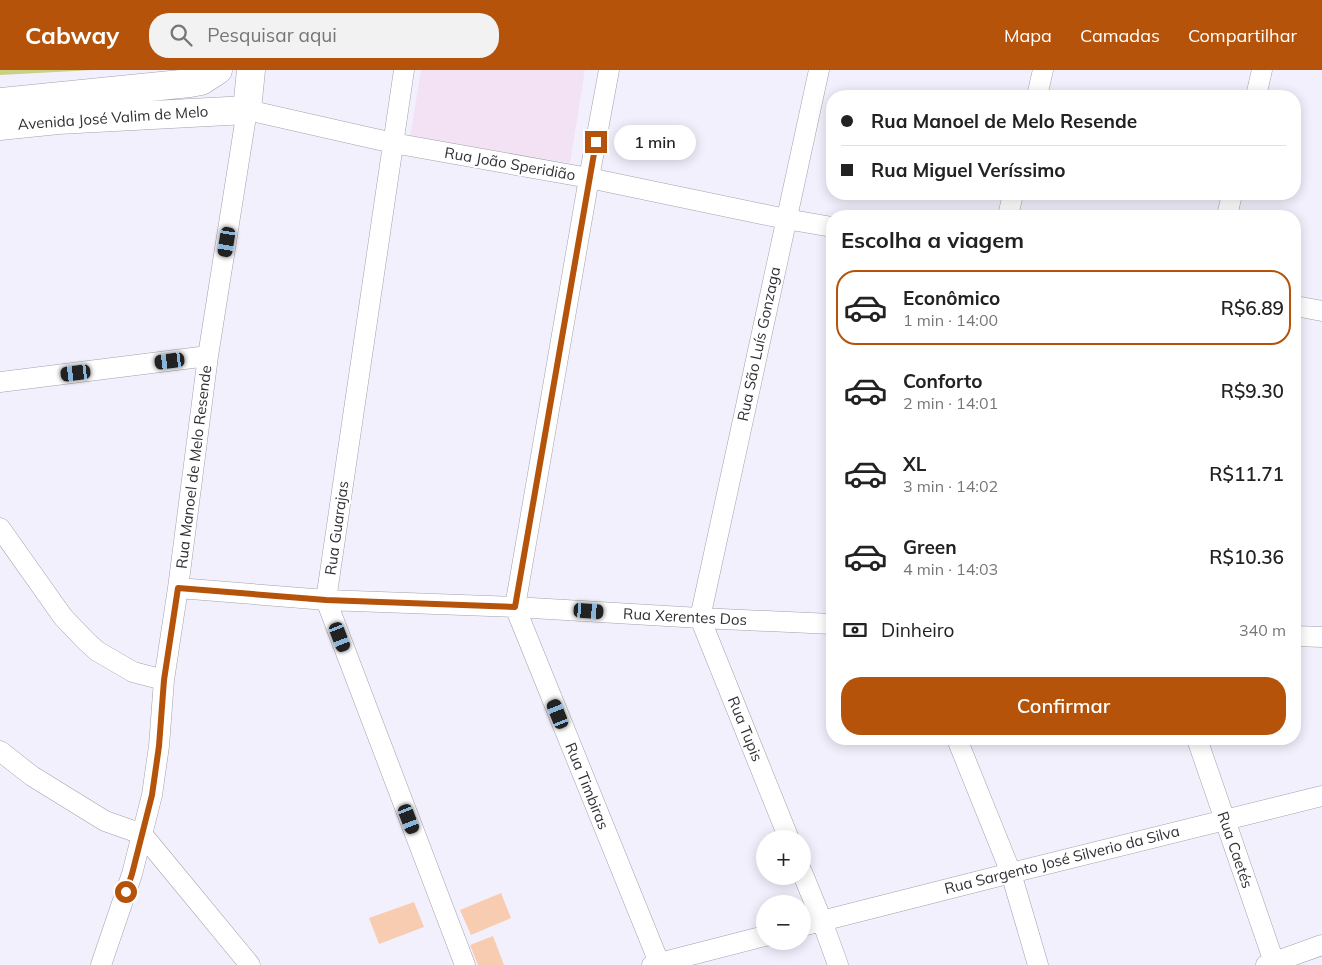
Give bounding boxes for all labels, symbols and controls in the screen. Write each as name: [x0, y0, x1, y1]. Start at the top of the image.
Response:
search box: [149, 13, 499, 58]
text: Cabway: [25, 20, 119, 50]
icon: search: [167, 21, 195, 49]
text: Pesquisar aqui: [207, 23, 337, 47]
text: Mapa: [1004, 24, 1052, 47]
text: Camadas: [1080, 24, 1160, 47]
text: Compartilhar: [1188, 24, 1297, 47]
street label: Avenida José Valim de Melo: [17, 101, 209, 134]
text: Rua Manoel de Melo Resende: [871, 109, 1137, 133]
callout: 1 min: [614, 124, 696, 160]
route end: [585, 131, 607, 153]
text: 1 min: [634, 132, 676, 152]
street label: Rua João Speridião: [443, 143, 577, 184]
text: Rua Miguel Veríssimo: [871, 158, 1066, 182]
car: [217, 226, 236, 258]
text: Escolha a viagem: [841, 226, 1024, 254]
street label: Rua São Luís Gonzaga: [733, 265, 784, 423]
icon: car: [843, 285, 888, 330]
text: Econômico: [903, 286, 1000, 310]
text: R$6.89: [1221, 296, 1284, 320]
text: 1 min · 14:00: [903, 310, 998, 330]
car: [154, 352, 185, 370]
car: [60, 364, 91, 382]
street label: Rua Manoel de Melo Resende: [172, 364, 215, 570]
icon: car: [843, 368, 888, 413]
text: Conforto: [903, 369, 982, 393]
text: R$9.30: [1221, 379, 1284, 403]
text: 2 min · 14:01: [903, 393, 998, 413]
icon: car: [843, 451, 888, 496]
text: XL: [903, 452, 926, 476]
text: R$11.71: [1209, 462, 1284, 486]
text: 3 min · 14:02: [903, 476, 998, 496]
street label: Rua Guarajas: [320, 480, 353, 576]
icon: car: [843, 534, 888, 579]
text: Green: [903, 535, 957, 559]
text: R$10.36: [1209, 545, 1284, 569]
text: 4 min · 14:03: [903, 559, 998, 579]
car: [573, 602, 604, 620]
street label: Rua Xerentes Dos: [623, 604, 747, 629]
icon: cash: [841, 616, 869, 644]
text: Dinheiro: [881, 618, 954, 642]
car: [327, 620, 352, 654]
text: 340 m: [1239, 620, 1286, 640]
button: Confirmar: [841, 677, 1286, 735]
street label: Rua Tupis: [724, 693, 767, 764]
car: [545, 697, 570, 731]
street label: Rua Timbiras: [561, 740, 614, 832]
car: [396, 802, 421, 836]
street label: Rua Caetés: [1213, 809, 1257, 891]
street label: Rua Sargento José Silverio da Silva: [942, 821, 1181, 898]
map controls: [756, 830, 811, 950]
button: +: [756, 830, 811, 885]
route start: [115, 881, 137, 903]
button: −: [756, 895, 811, 950]

